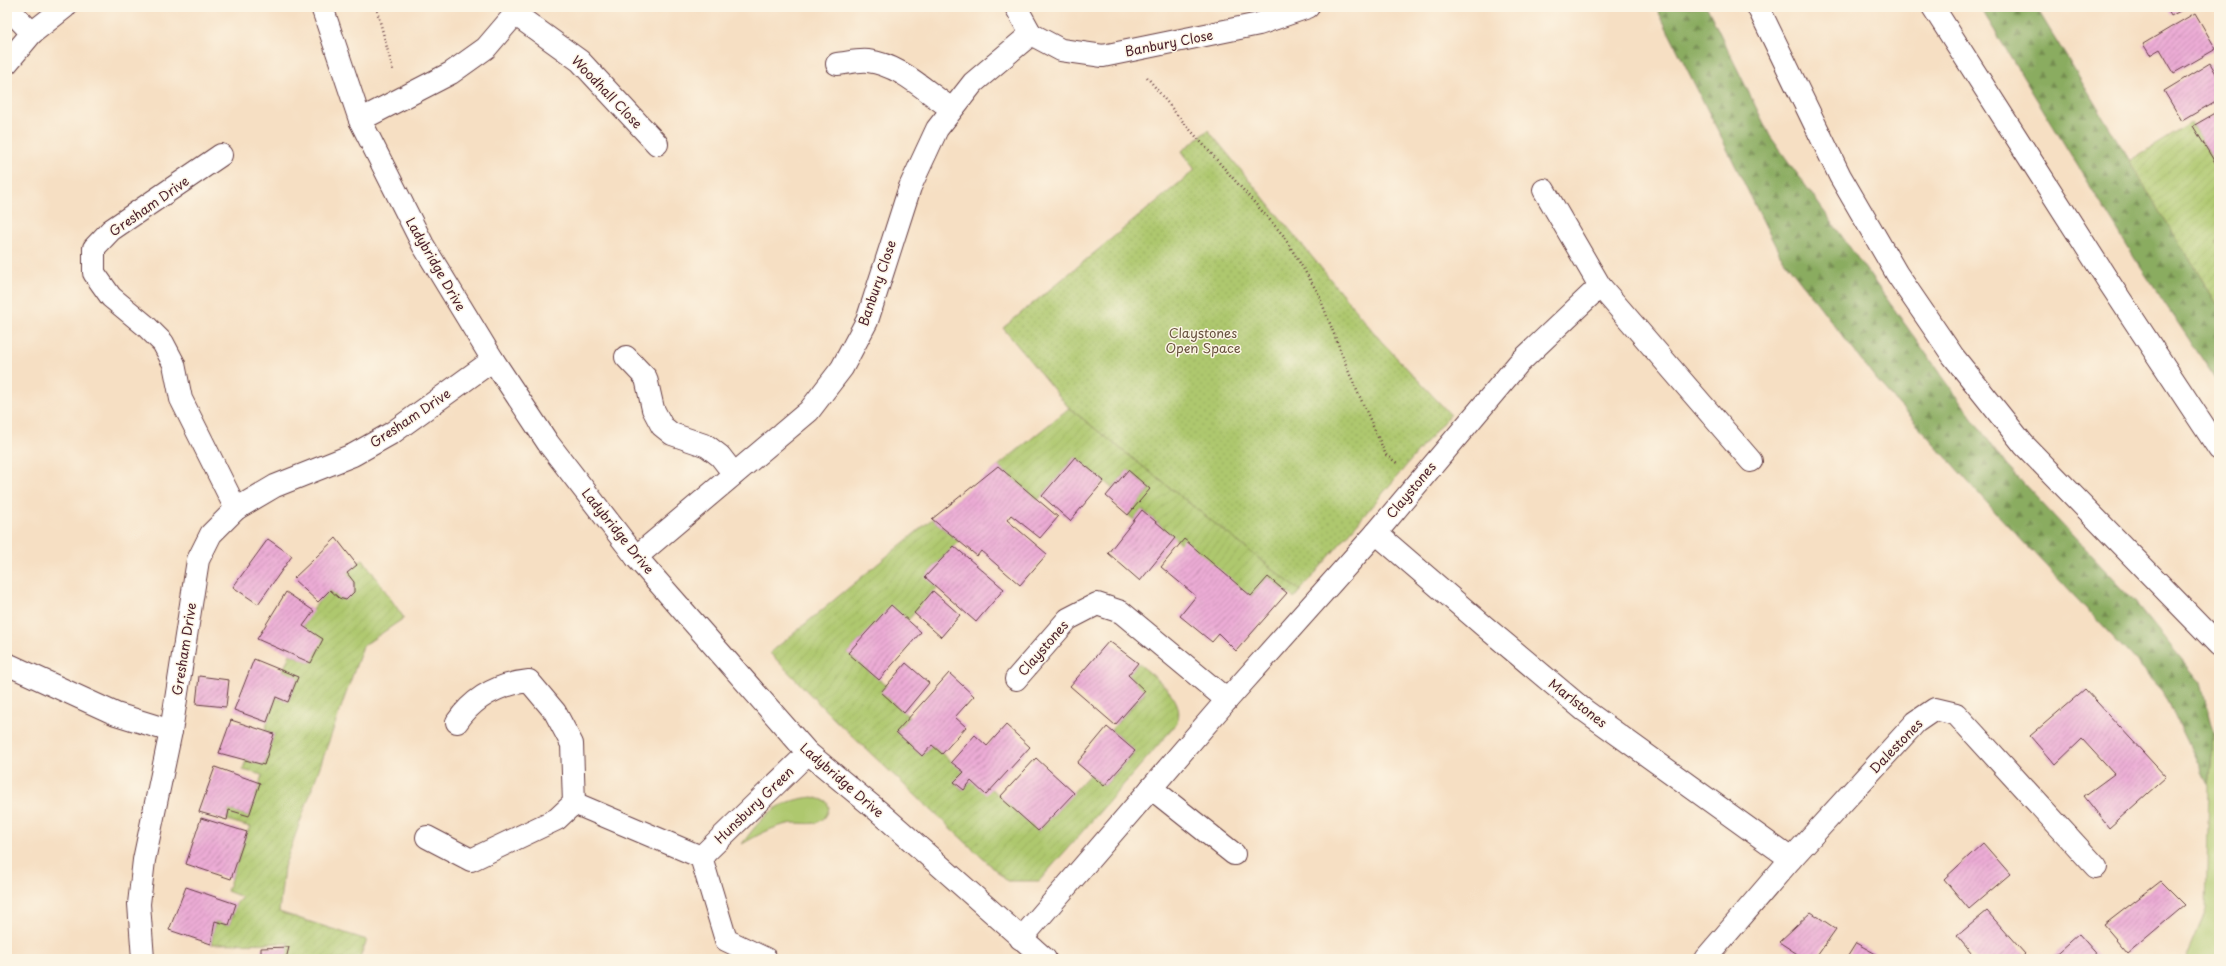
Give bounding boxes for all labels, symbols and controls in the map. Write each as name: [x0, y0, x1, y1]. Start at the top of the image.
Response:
street label: Banbury Close: [1123, 25, 1215, 60]
street label: Woodhall Close: [568, 51, 647, 132]
street label: Gresham Drive: [105, 171, 193, 240]
street label: Ladybridge Drive: [402, 213, 471, 314]
street label: Banbury Close: [853, 237, 900, 328]
park label: Claystones Open Space: [1165, 323, 1241, 357]
street label: Gresham Drive: [366, 383, 454, 452]
street label: Claystones: [1381, 457, 1440, 522]
street label: Ladybridge Drive: [578, 484, 659, 578]
street label: Gresham Drive: [167, 601, 200, 697]
street label: Claystones: [1013, 616, 1072, 680]
street label: Marlstones: [1545, 674, 1612, 731]
street label: Dalestones: [1865, 714, 1927, 777]
street label: Ladybridge Drive: [796, 738, 888, 821]
street label: Hunsbury Green: [710, 762, 797, 847]

